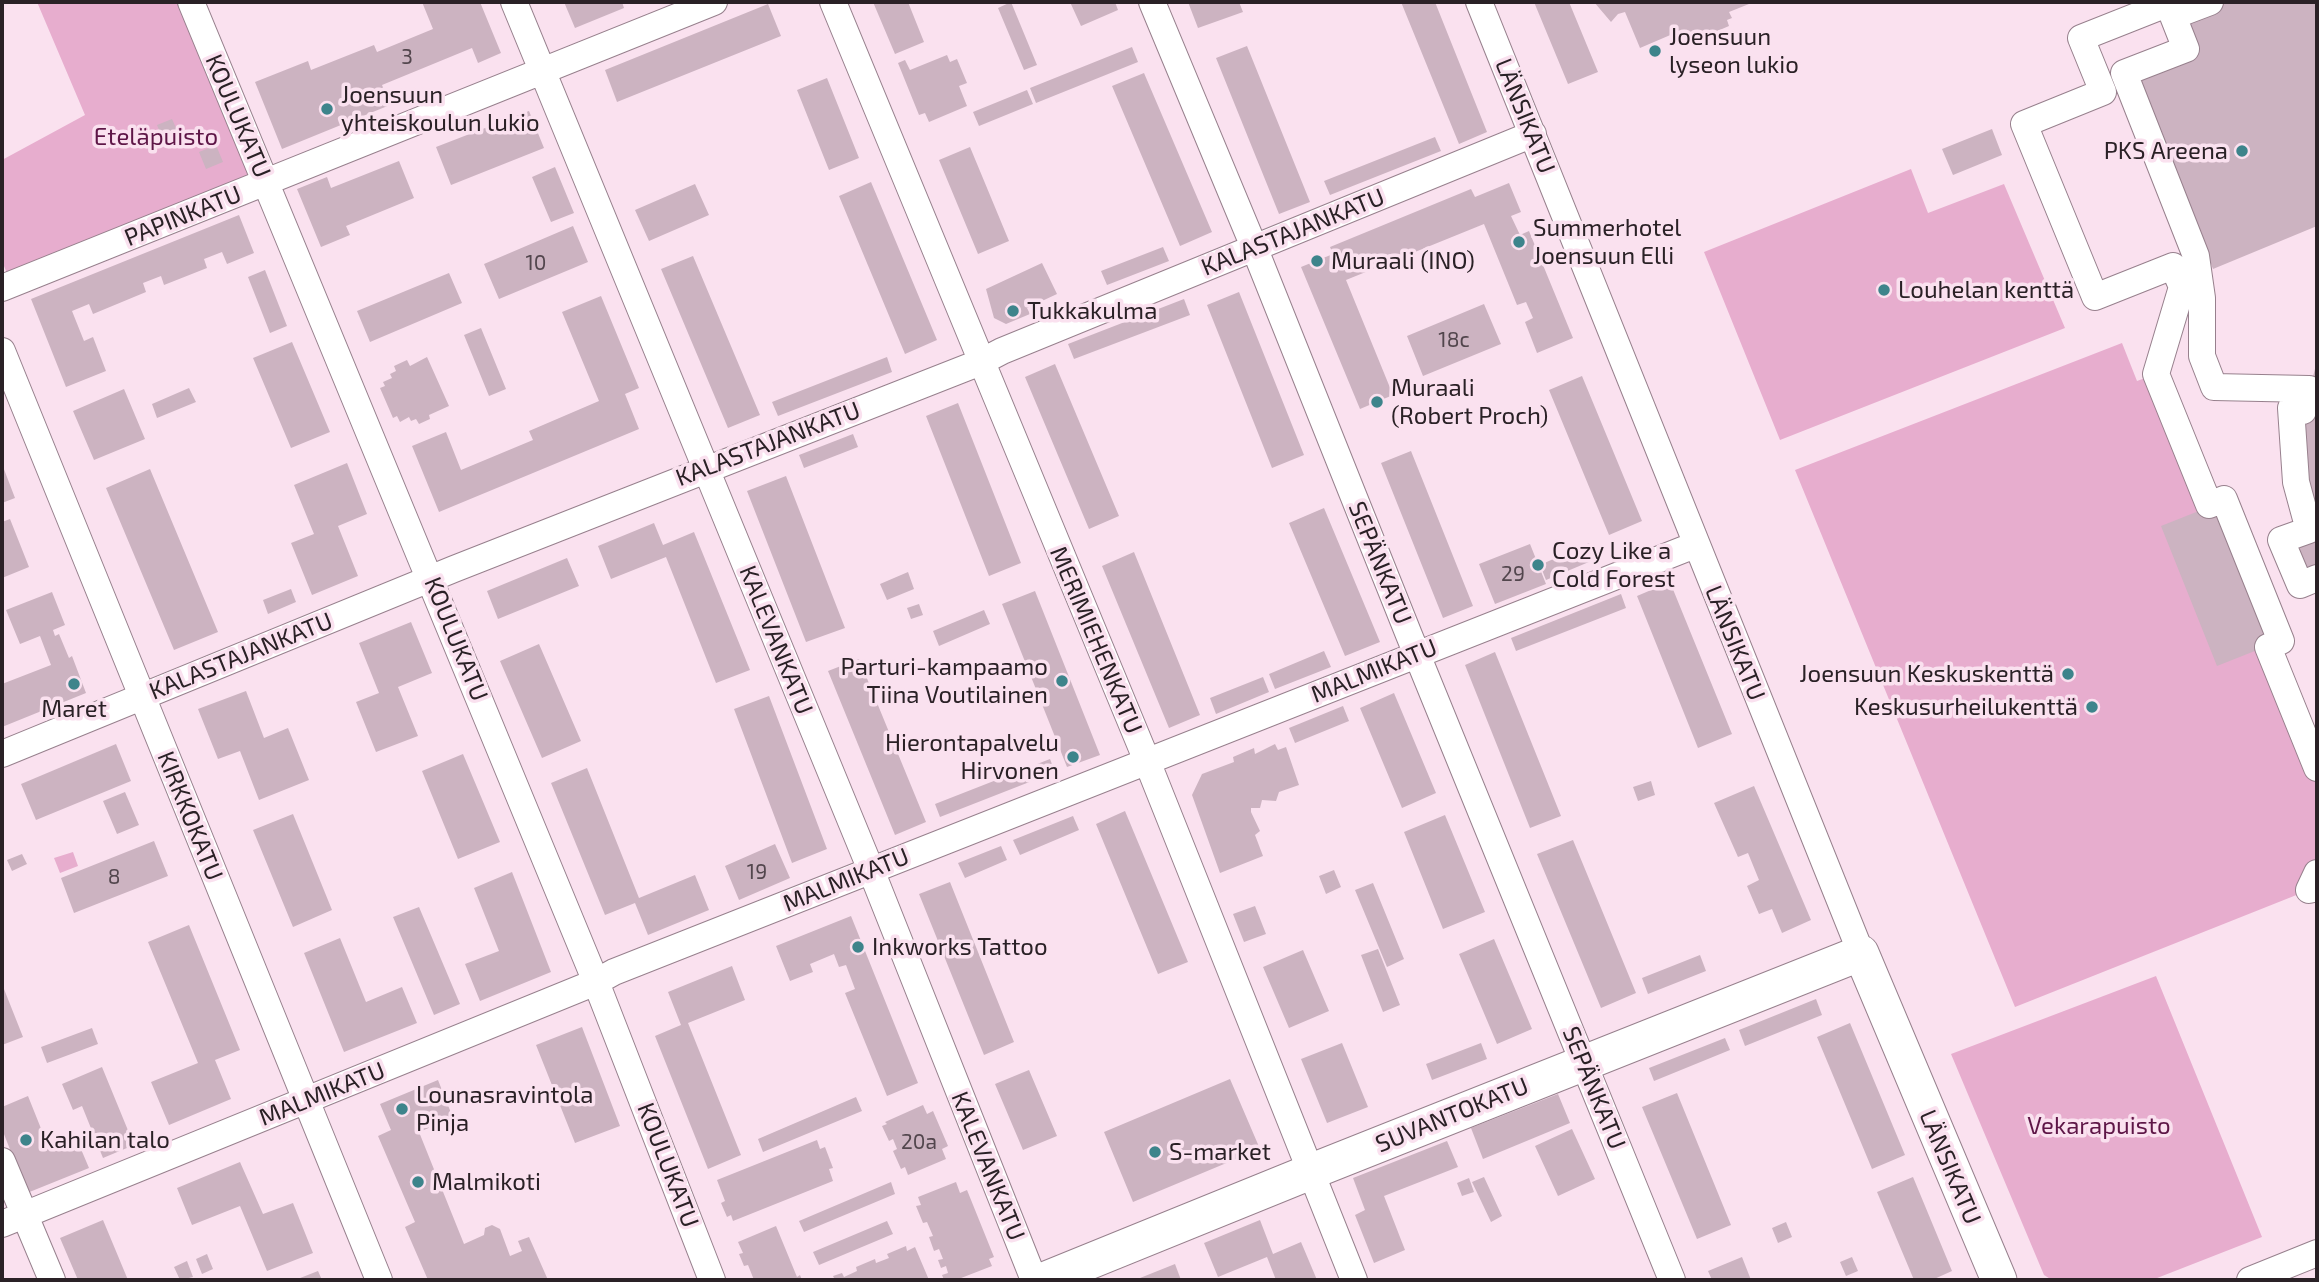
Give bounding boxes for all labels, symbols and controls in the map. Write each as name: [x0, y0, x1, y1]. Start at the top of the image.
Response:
place label: Joensuun lyseon lukio: [1669, 23, 1799, 79]
marker: Joensuun lyseon lukio: [1647, 43, 1663, 59]
house number: 3: [401, 44, 413, 70]
street label: KOULUKATU: [199, 50, 277, 182]
street label: LÄNSIKATU: [1489, 54, 1561, 178]
place label: Joensuun yhteiskoulun lukio: [341, 81, 540, 137]
marker: Joensuun yhteiskoulun lukio: [319, 101, 335, 117]
park label: Eteläpuisto: [94, 123, 218, 151]
place label: PKS Areena: [2104, 137, 2228, 165]
marker: PKS Areena: [2234, 143, 2250, 159]
street label: PAPINKATU: [120, 180, 246, 252]
street label: KALASTAJANKATU: [1197, 182, 1389, 282]
place label: Summerhotel Joensuun Elli: [1533, 214, 1681, 270]
marker: Summerhotel Joensuun Elli: [1511, 234, 1527, 250]
place label: Muraali (INO): [1331, 247, 1475, 275]
house number: 10: [525, 250, 547, 276]
marker: Muraali (INO): [1309, 253, 1325, 269]
place label: Louhelan kenttä: [1898, 276, 2074, 304]
marker: Louhelan kenttä: [1876, 282, 1892, 298]
place label: Tukkakulma: [1027, 297, 1157, 325]
marker: Tukkakulma: [1005, 303, 1021, 319]
house number: 18c: [1438, 327, 1470, 353]
place label: Muraali (Robert Proch): [1391, 374, 1548, 430]
marker: Muraali (Robert Proch): [1369, 394, 1385, 410]
street label: KALASTAJANKATU: [672, 396, 864, 492]
street label: SEPÄNKATU: [1342, 497, 1418, 629]
place label: Cozy Like a Cold Forest: [1552, 537, 1675, 593]
street label: MERIMIEHENKATU: [1044, 542, 1148, 738]
marker: Cozy Like a Cold Forest: [1530, 557, 1546, 573]
street label: KALEVANKATU: [733, 561, 819, 719]
house number: 29: [1501, 561, 1525, 587]
street label: KOULUKATU: [418, 573, 494, 705]
street label: LÄNSIKATU: [1699, 581, 1771, 705]
street label: KALASTAJANKATU: [145, 606, 337, 706]
street label: MALMIKATU: [1307, 633, 1441, 709]
place label: Parturi-kampaamo Tiina Voutilainen: [841, 653, 1048, 709]
place label: Joensuun Keskuskenttä: [1799, 660, 2054, 688]
marker: Joensuun Keskuskenttä: [2060, 666, 2076, 682]
marker: Parturi-kampaamo Tiina Voutilainen: [1054, 673, 1070, 689]
marker: Maret: [66, 676, 82, 692]
place label: Keskusurheilukenttä: [1854, 693, 2078, 721]
place label: Maret: [41, 695, 107, 723]
marker: Keskusurheilukenttä: [2084, 699, 2100, 715]
place label: Hierontapalvelu Hirvonen: [885, 729, 1059, 785]
street label: KIRKKOKATU: [151, 747, 229, 885]
marker: Hierontapalvelu Hirvonen: [1065, 749, 1081, 765]
street label: MALMIKATU: [779, 842, 913, 918]
house number: 19: [747, 859, 767, 885]
house number: 8: [108, 864, 120, 890]
place label: Inkworks Tattoo: [872, 933, 1048, 961]
marker: Inkworks Tattoo: [850, 939, 866, 955]
street label: SEPÄNKATU: [1556, 1022, 1632, 1154]
street label: MALMIKATU: [255, 1056, 389, 1132]
street label: SUVANTOKATU: [1371, 1071, 1533, 1159]
place label: Lounasravintola Pinja: [416, 1081, 593, 1137]
street label: KALEVANKATU: [945, 1087, 1031, 1245]
street label: KOULUKATU: [631, 1099, 705, 1231]
marker: Lounasravintola Pinja: [394, 1101, 410, 1117]
street label: LÄNSIKATU: [1913, 1105, 1987, 1229]
park label: Vekarapuisto: [2027, 1112, 2171, 1140]
place label: Kahilan talo: [40, 1126, 170, 1154]
house number: 20a: [901, 1129, 937, 1155]
marker: Kahilan talo: [18, 1132, 34, 1148]
place label: S-market: [1169, 1138, 1271, 1166]
marker: S-market: [1147, 1144, 1163, 1160]
place label: Malmikoti: [432, 1168, 541, 1196]
marker: Malmikoti: [410, 1174, 426, 1190]

